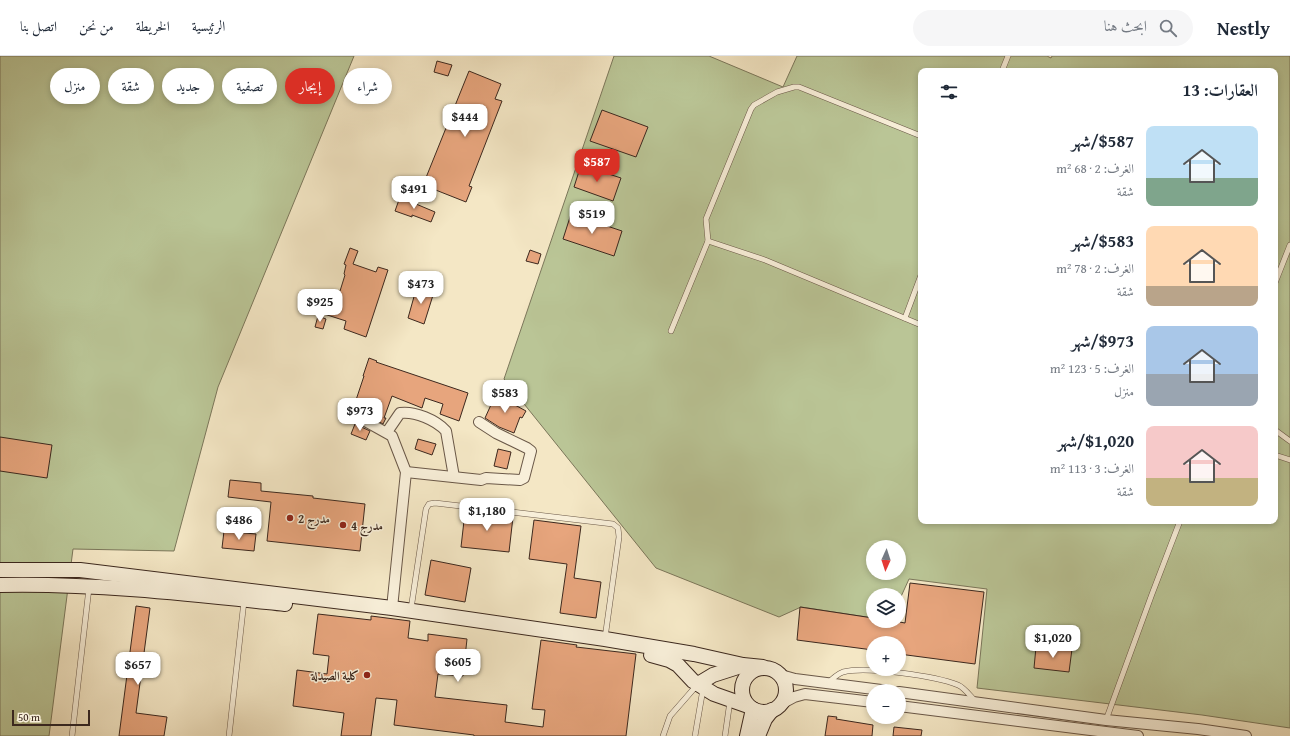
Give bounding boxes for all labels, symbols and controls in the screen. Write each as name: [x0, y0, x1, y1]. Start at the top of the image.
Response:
search box: [913, 10, 1193, 46]
text: Nestly: [1217, 14, 1270, 42]
text: ابحث هنا: [1104, 15, 1147, 36]
text: اتصل بنا: [20, 16, 57, 36]
text: من نحن: [79, 16, 114, 36]
text: الخريطة: [136, 16, 170, 36]
text: الرئيسية: [192, 16, 225, 36]
icon: search: [1157, 17, 1179, 39]
chip: منزل: [50, 68, 100, 104]
chip: شقة: [108, 68, 154, 104]
chip: جديد: [162, 68, 214, 104]
chip: تصفية: [222, 68, 277, 104]
chip: إيجار: [285, 68, 335, 104]
chip: شراء: [343, 68, 392, 104]
text: العقارات: 13: [1182, 77, 1258, 102]
icon: filters: [938, 81, 960, 103]
pin: $444: [441, 104, 489, 138]
text: $444: [452, 107, 478, 126]
text: $587/شهر: [1071, 128, 1134, 153]
icon: home: [1178, 142, 1226, 190]
pin: $587: [573, 149, 621, 183]
text: $587: [584, 152, 610, 171]
text: الغرف: 2 · 68 m²: [1056, 159, 1134, 178]
pin: $491: [390, 176, 438, 210]
text: $491: [401, 179, 427, 198]
text: شقة: [1117, 182, 1134, 201]
pin: $519: [568, 201, 616, 235]
text: $519: [579, 204, 605, 223]
text: $583/شهر: [1071, 228, 1134, 253]
icon: home: [1178, 242, 1226, 290]
text: الغرف: 2 · 78 m²: [1056, 259, 1134, 278]
pin: $473: [397, 271, 445, 305]
text: $473: [408, 274, 434, 293]
text: شقة: [1117, 282, 1134, 301]
pin: $925: [296, 289, 344, 323]
text: $925: [307, 292, 333, 311]
text: $973/شهر: [1071, 328, 1134, 353]
icon: home: [1178, 342, 1226, 390]
text: الغرف: 5 · 123 m²: [1050, 359, 1134, 378]
pin: $583: [481, 380, 529, 414]
text: منزل: [1114, 382, 1134, 401]
text: $583: [492, 383, 518, 402]
pin: $973: [336, 398, 384, 432]
text: $973: [347, 401, 373, 420]
text: $1,020/شهر: [1058, 428, 1134, 453]
icon: home: [1178, 442, 1226, 490]
text: الغرف: 3 · 113 m²: [1050, 459, 1134, 478]
text: شقة: [1117, 482, 1134, 501]
pin: $1,180: [454, 498, 520, 532]
text: $1,180: [468, 501, 506, 520]
pin: $486: [215, 507, 263, 541]
text: $486: [226, 510, 252, 529]
place label: مدرج 2: [298, 510, 330, 530]
marker: مدرج 2: [285, 513, 295, 523]
place label: مدرج 4: [351, 517, 383, 537]
marker: مدرج 4: [338, 520, 348, 530]
north arrow: [866, 540, 906, 580]
map controls: [866, 540, 906, 724]
button: layers: [866, 588, 906, 628]
pin: $1,020: [1020, 625, 1086, 659]
text: $1,020: [1034, 628, 1072, 647]
button: +: [866, 636, 906, 676]
pin: $605: [434, 649, 482, 683]
pin: $657: [114, 652, 162, 686]
text: $605: [445, 652, 471, 671]
text: $657: [125, 655, 151, 674]
place label: كلية الصيدلة: [310, 667, 359, 684]
marker: كلية الصيدلة: [362, 670, 372, 680]
button: −: [866, 684, 906, 724]
scale bar: [12, 708, 90, 727]
text: 50 m: [18, 709, 40, 725]

